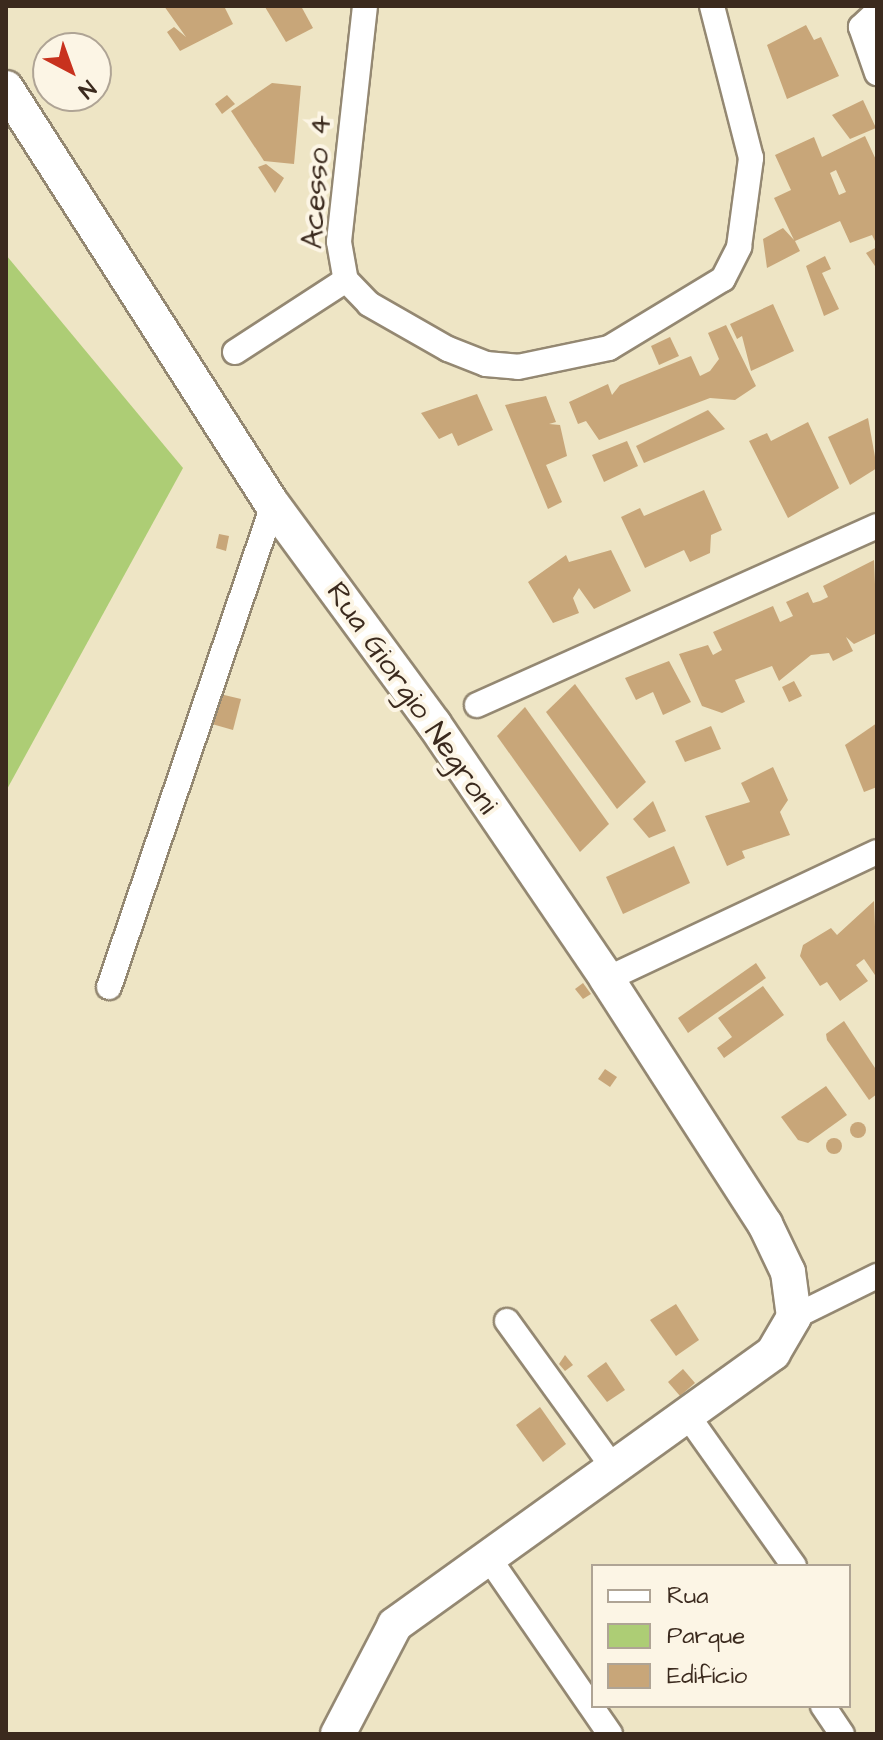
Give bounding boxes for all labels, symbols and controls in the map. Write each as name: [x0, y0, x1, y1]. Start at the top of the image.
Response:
north arrow: [32, 32, 112, 112]
text: N: [71, 73, 102, 105]
street label: Acesso 4: [294, 114, 340, 250]
street label: Rua Giorgio Negroni: [318, 575, 506, 821]
legend: [591, 1564, 851, 1708]
text: Rua: [667, 1579, 709, 1613]
text: Parque: [667, 1619, 745, 1653]
text: Edifício: [667, 1659, 747, 1693]

